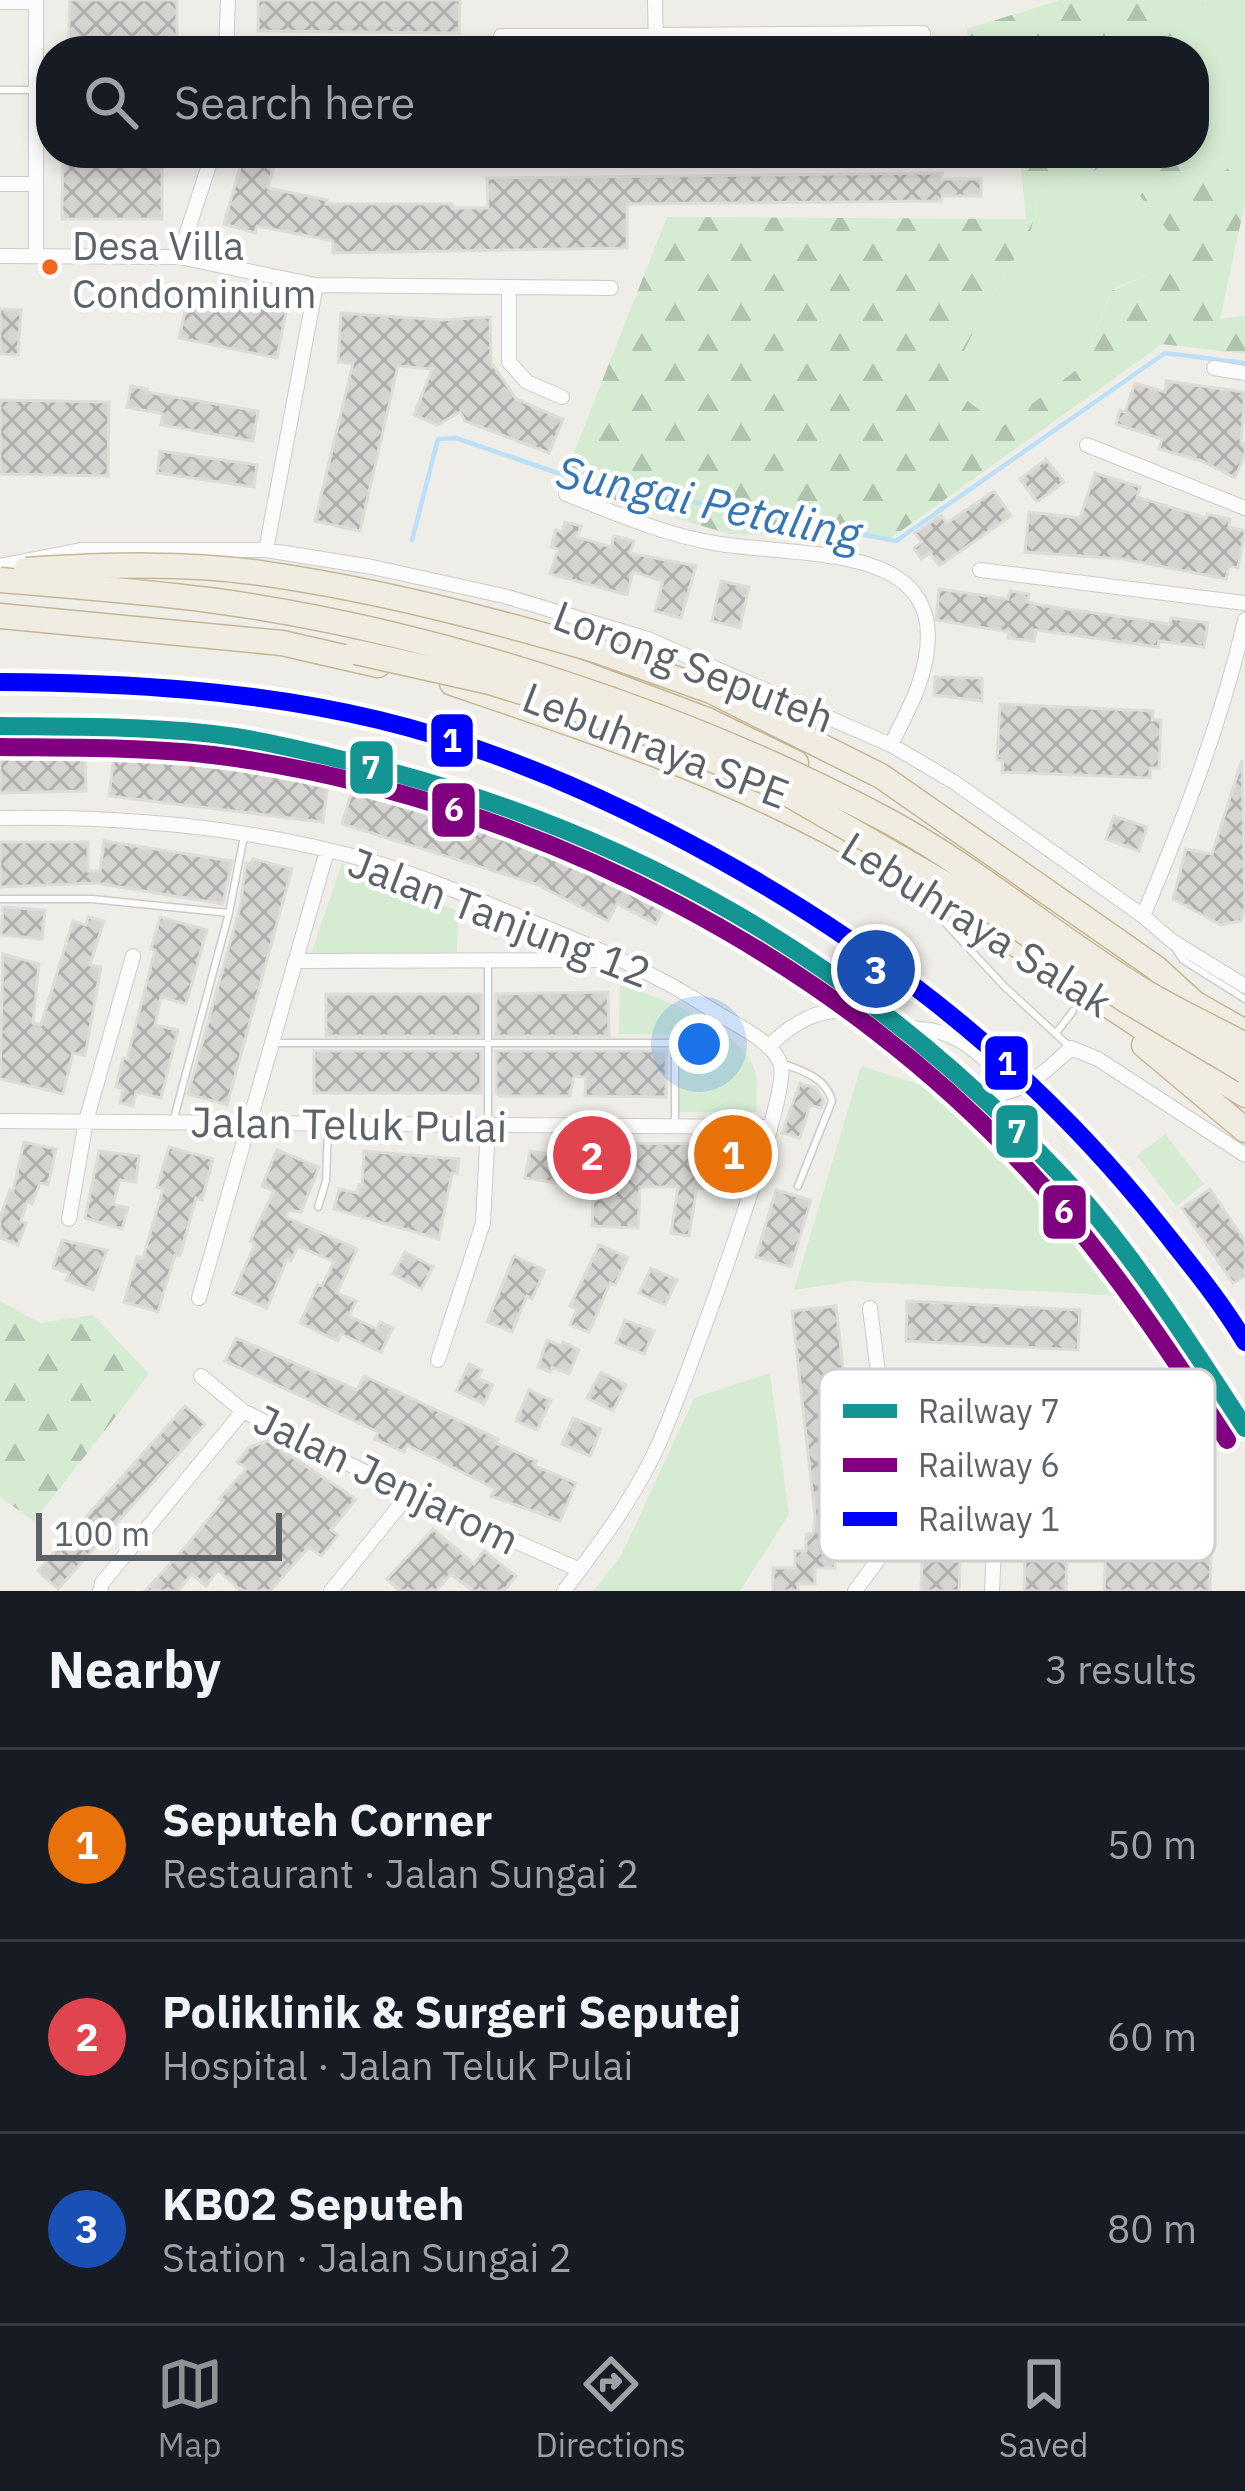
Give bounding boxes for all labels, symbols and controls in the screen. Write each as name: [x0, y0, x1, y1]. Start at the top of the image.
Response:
search box: [36, 36, 1209, 168]
icon: search: [78, 69, 144, 135]
text: Search here: [174, 73, 415, 131]
place label: Desa Villa Condominium: [72, 220, 317, 319]
marker: Desa Villa Condominium: [39, 256, 61, 278]
water label: Sungai Petaling: [552, 441, 868, 563]
street label: Lorong Seputeh: [546, 587, 842, 745]
street label: Lebuhraya SPE: [515, 669, 797, 821]
line badge: 1: [429, 712, 475, 769]
text: 1: [442, 718, 462, 761]
line badge: 7: [348, 739, 395, 796]
text: 7: [361, 745, 381, 788]
line badge: 6: [430, 781, 477, 839]
text: 6: [444, 787, 464, 830]
street label: Lebuhraya Salak: [832, 819, 1122, 1029]
street label: Jalan Tanjung 12: [341, 834, 659, 1000]
pin: 3: [837, 924, 915, 1014]
your location: [669, 1014, 729, 1074]
line badge: 1: [983, 1034, 1030, 1092]
text: 1: [997, 1041, 1017, 1084]
street label: Jalan Teluk Pulai: [190, 1094, 508, 1154]
line badge: 7: [994, 1103, 1040, 1160]
pin: 1: [694, 1109, 772, 1199]
text: 7: [1007, 1109, 1027, 1152]
pin: 2: [553, 1110, 631, 1200]
line badge: 6: [1041, 1183, 1088, 1241]
text: 6: [1054, 1189, 1074, 1232]
legend: [819, 1369, 1215, 1561]
text: Railway 7: [918, 1389, 1060, 1432]
street label: Jalan Jenjarom: [245, 1391, 529, 1567]
text: Railway 6: [918, 1443, 1060, 1486]
text: Railway 1: [918, 1497, 1060, 1540]
scale bar: [36, 1507, 282, 1560]
text: 100 m: [54, 1512, 150, 1555]
text: Nearby: [48, 1636, 221, 1702]
text: 3 results: [1045, 1644, 1197, 1695]
text: Seputeh Corner: [162, 1790, 492, 1848]
text: 1: [75, 1819, 99, 1870]
text: 50 m: [1107, 1819, 1197, 1870]
text: Restaurant · Jalan Sungai 2: [162, 1848, 639, 1899]
text: Poliklinik & Surgeri Seputej: [162, 1982, 741, 2040]
text: 2: [75, 2011, 99, 2062]
text: 60 m: [1107, 2011, 1197, 2062]
text: Hospital · Jalan Teluk Pulai: [162, 2040, 633, 2091]
text: KB02 Seputeh: [162, 2174, 465, 2232]
text: 3: [75, 2203, 99, 2254]
text: 80 m: [1107, 2203, 1197, 2254]
text: Station · Jalan Sungai 2: [162, 2232, 572, 2283]
tab: Map: [157, 2351, 223, 2466]
tab: Directions: [536, 2351, 686, 2466]
tab: Saved: [999, 2351, 1088, 2466]

